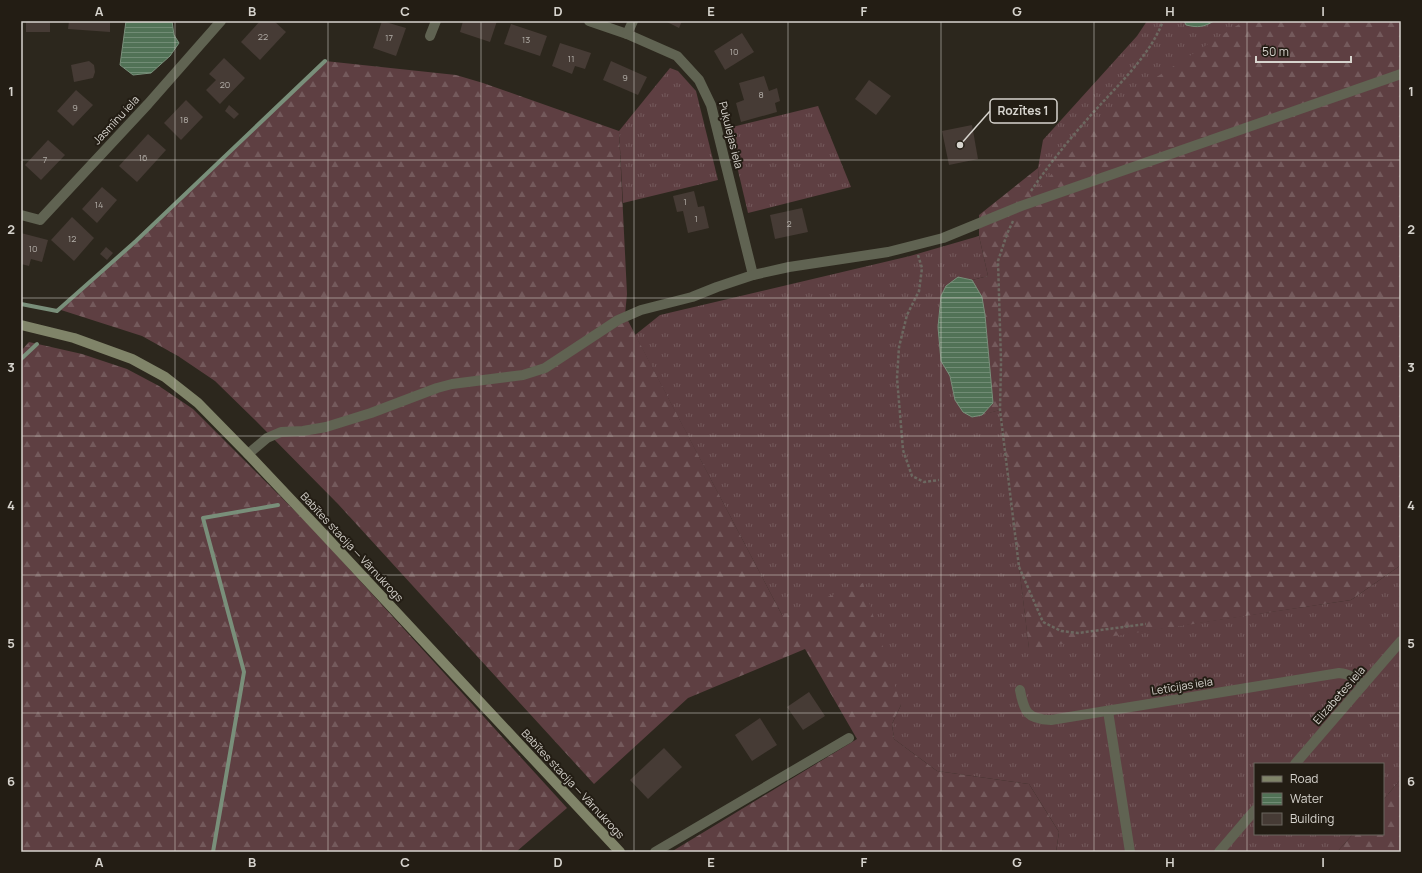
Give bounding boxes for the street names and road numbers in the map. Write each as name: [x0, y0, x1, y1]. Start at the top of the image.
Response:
street label: Jasmīnu iela: [89, 92, 142, 147]
street label: Puķulejas iela: [716, 100, 747, 170]
street label: Babītes stacija — Vārnukrogs: [298, 489, 407, 605]
street label: Elizabetes iela: [1309, 662, 1368, 727]
street label: Letīcijas iela: [1150, 673, 1214, 698]
street label: Babītes stacija — Vārnukrogs: [519, 726, 628, 842]

